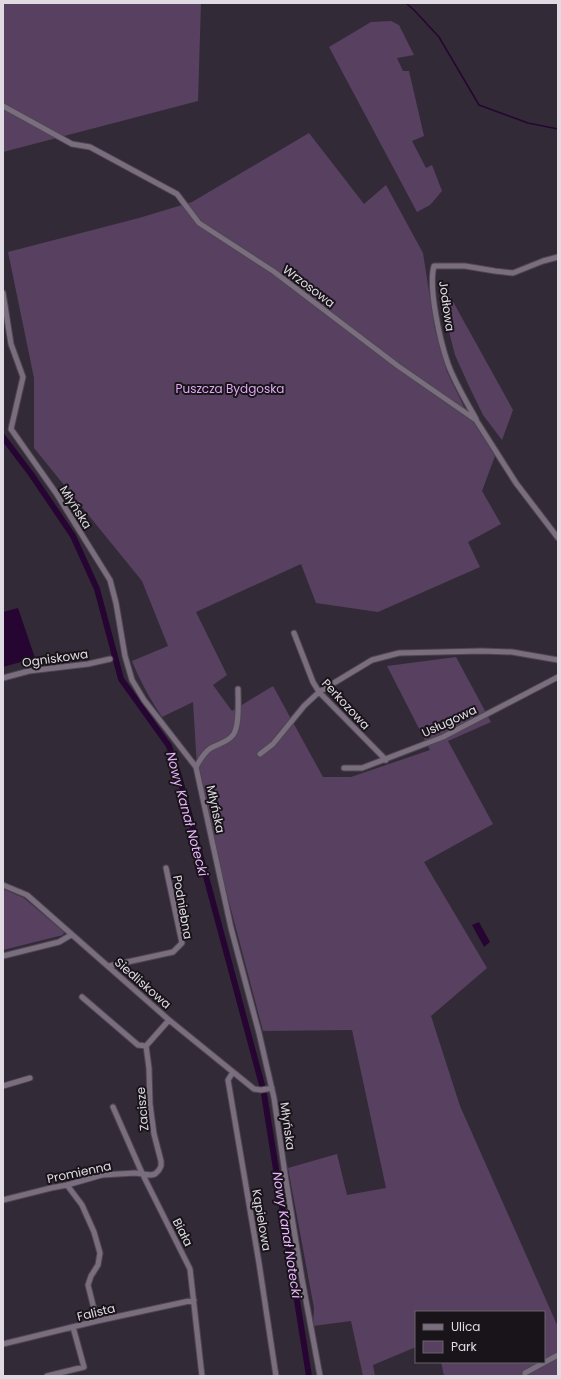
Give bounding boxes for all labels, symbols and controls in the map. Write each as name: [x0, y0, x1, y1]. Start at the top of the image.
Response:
street label: Wrzosowa: [279, 261, 339, 311]
street label: Jodłowa: [435, 280, 459, 332]
park label: Puszcza Bydgoska: [176, 380, 285, 397]
street label: Młyńska: [56, 482, 96, 532]
street label: Ogniskowa: [21, 645, 89, 671]
street label: Perkozowa: [318, 675, 374, 733]
street label: Usługowa: [419, 701, 479, 741]
water label: Nowy Kanał Notecki: [161, 750, 213, 879]
street label: Młyńska: [203, 784, 229, 834]
street label: Podniebna: [169, 874, 197, 940]
street label: Siedliskowa: [111, 954, 175, 1012]
street label: Zacisze: [132, 1086, 152, 1132]
street label: Młyńska: [276, 1101, 300, 1151]
street label: Promienna: [45, 1157, 113, 1187]
water label: Nowy Kanał Notecki: [268, 1170, 307, 1301]
street label: Kąpielowa: [248, 1188, 276, 1252]
street label: Biała: [169, 1215, 197, 1249]
street label: Falista: [75, 1299, 117, 1325]
legend: [415, 1311, 545, 1363]
text: Ulica: [451, 1318, 480, 1335]
text: Park: [451, 1338, 478, 1355]

